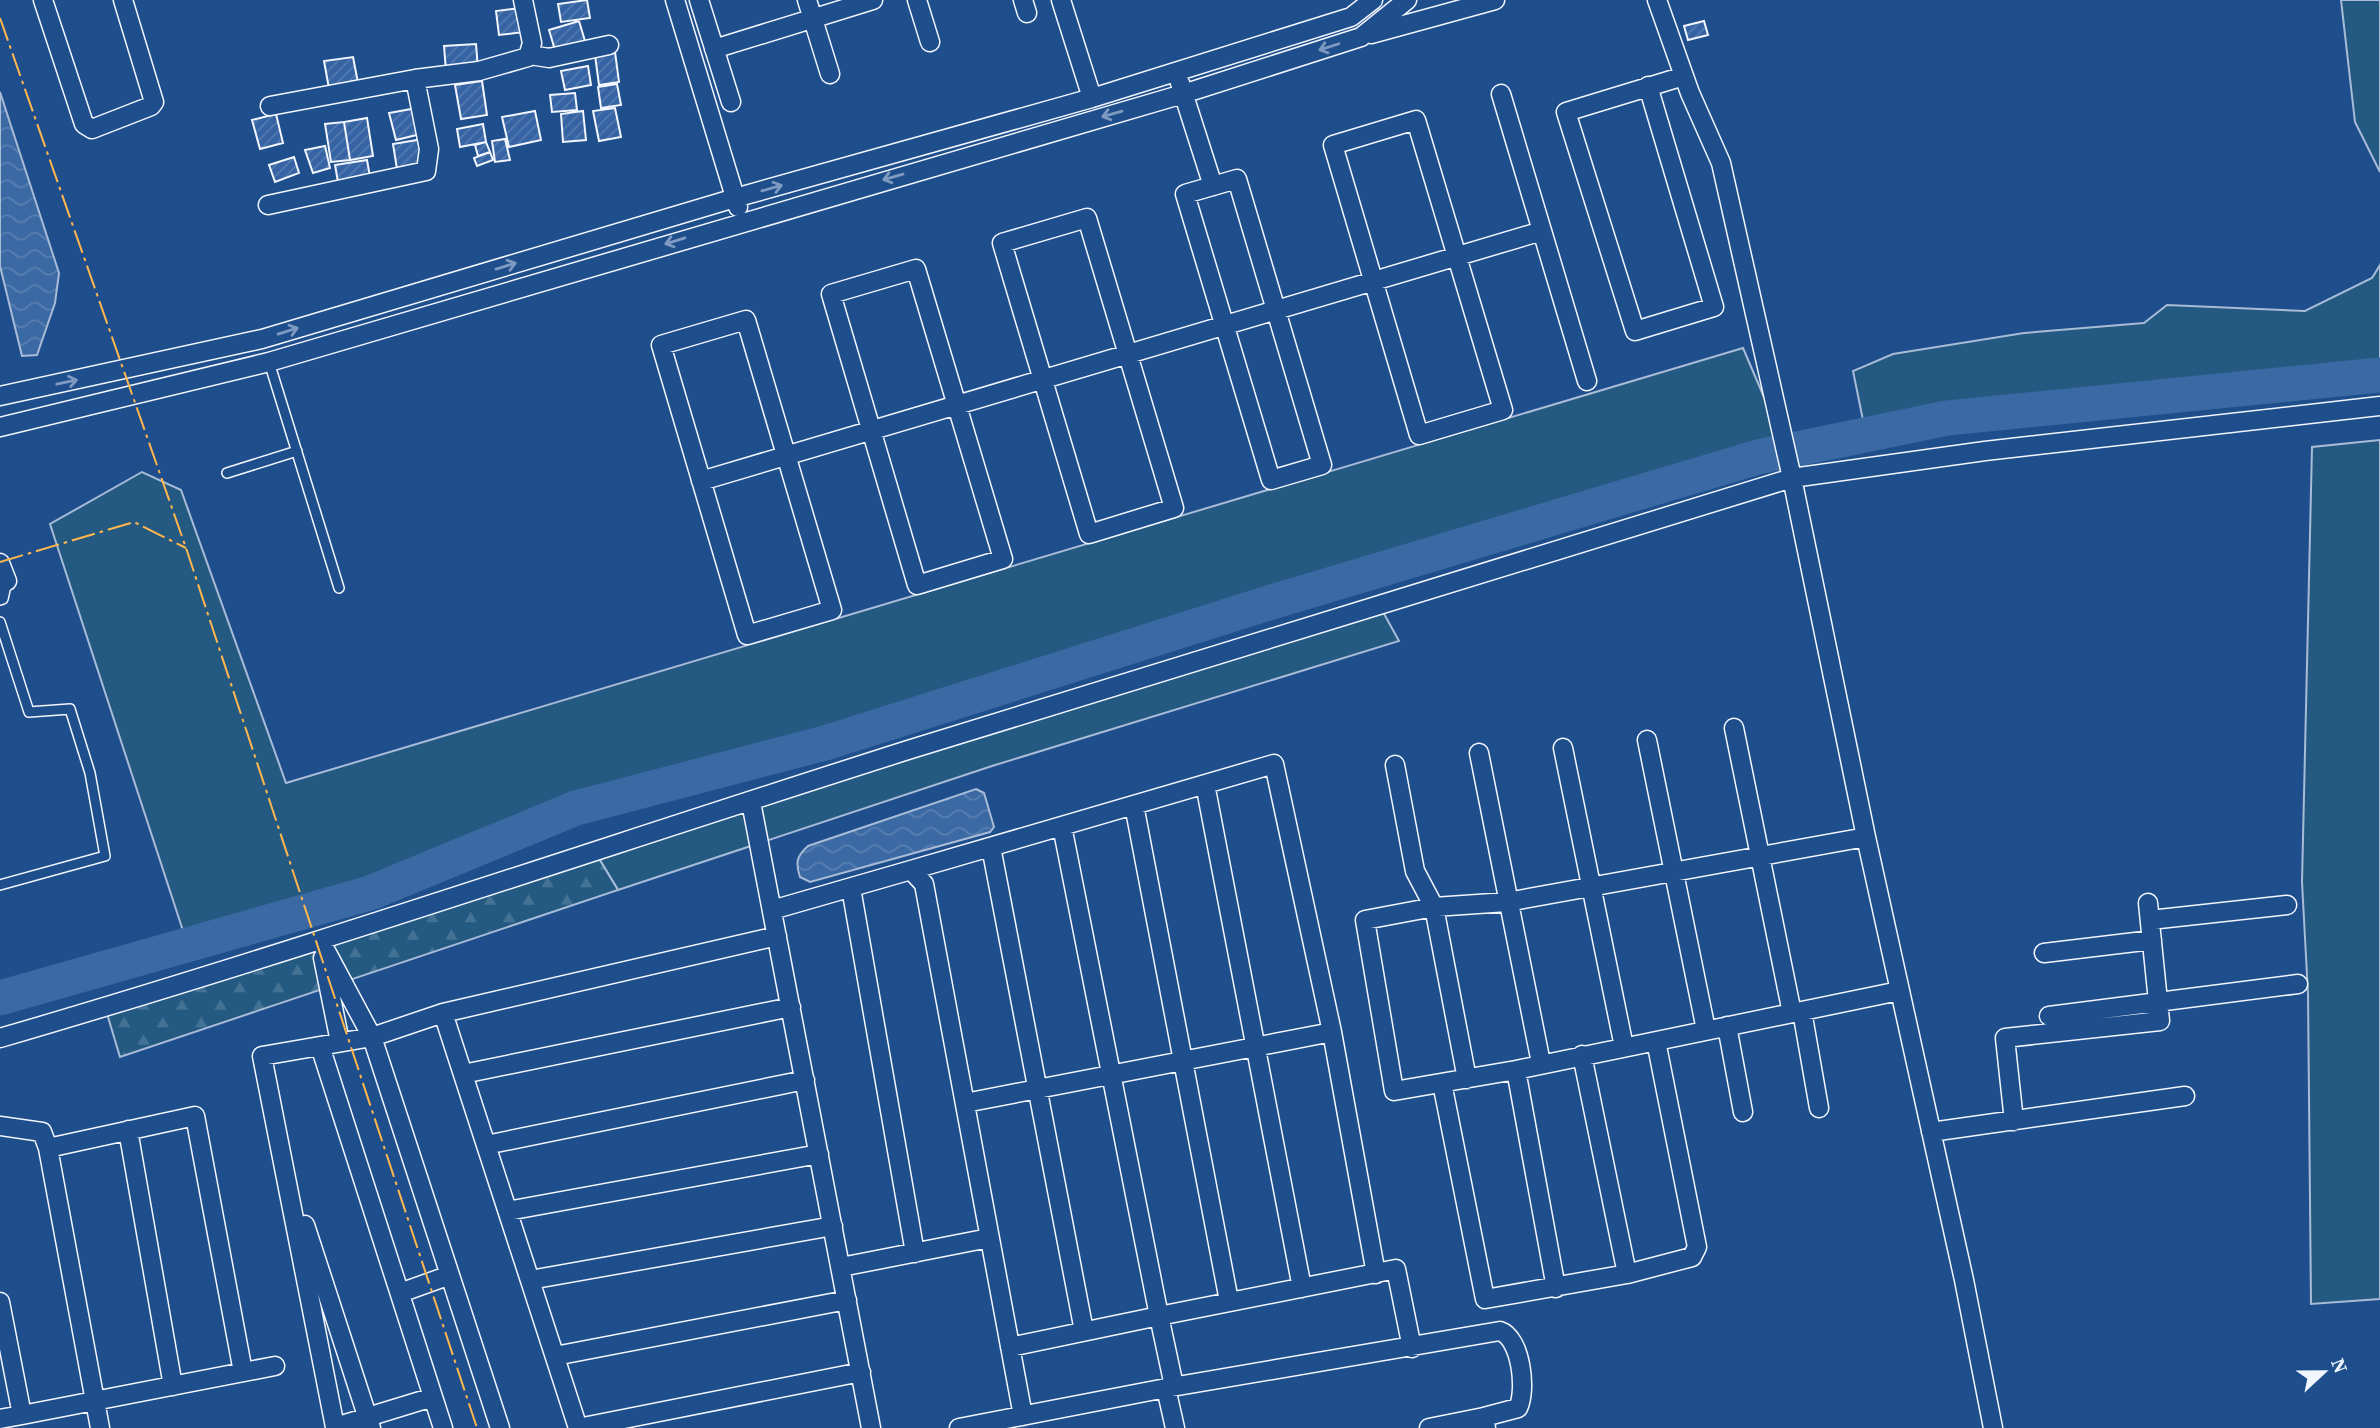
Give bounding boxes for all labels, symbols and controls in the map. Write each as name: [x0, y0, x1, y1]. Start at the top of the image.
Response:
one-way arrow: [1318, 42, 1340, 55]
one-way arrow: [1101, 109, 1123, 122]
one-way arrow: [882, 172, 904, 185]
one-way arrow: [760, 181, 782, 194]
one-way arrow: [664, 235, 686, 248]
one-way arrow: [495, 259, 517, 272]
one-way arrow: [277, 324, 299, 337]
one-way arrow: [55, 374, 78, 388]
north arrow: [2289, 1337, 2359, 1407]
text: N: [2325, 1354, 2354, 1377]

